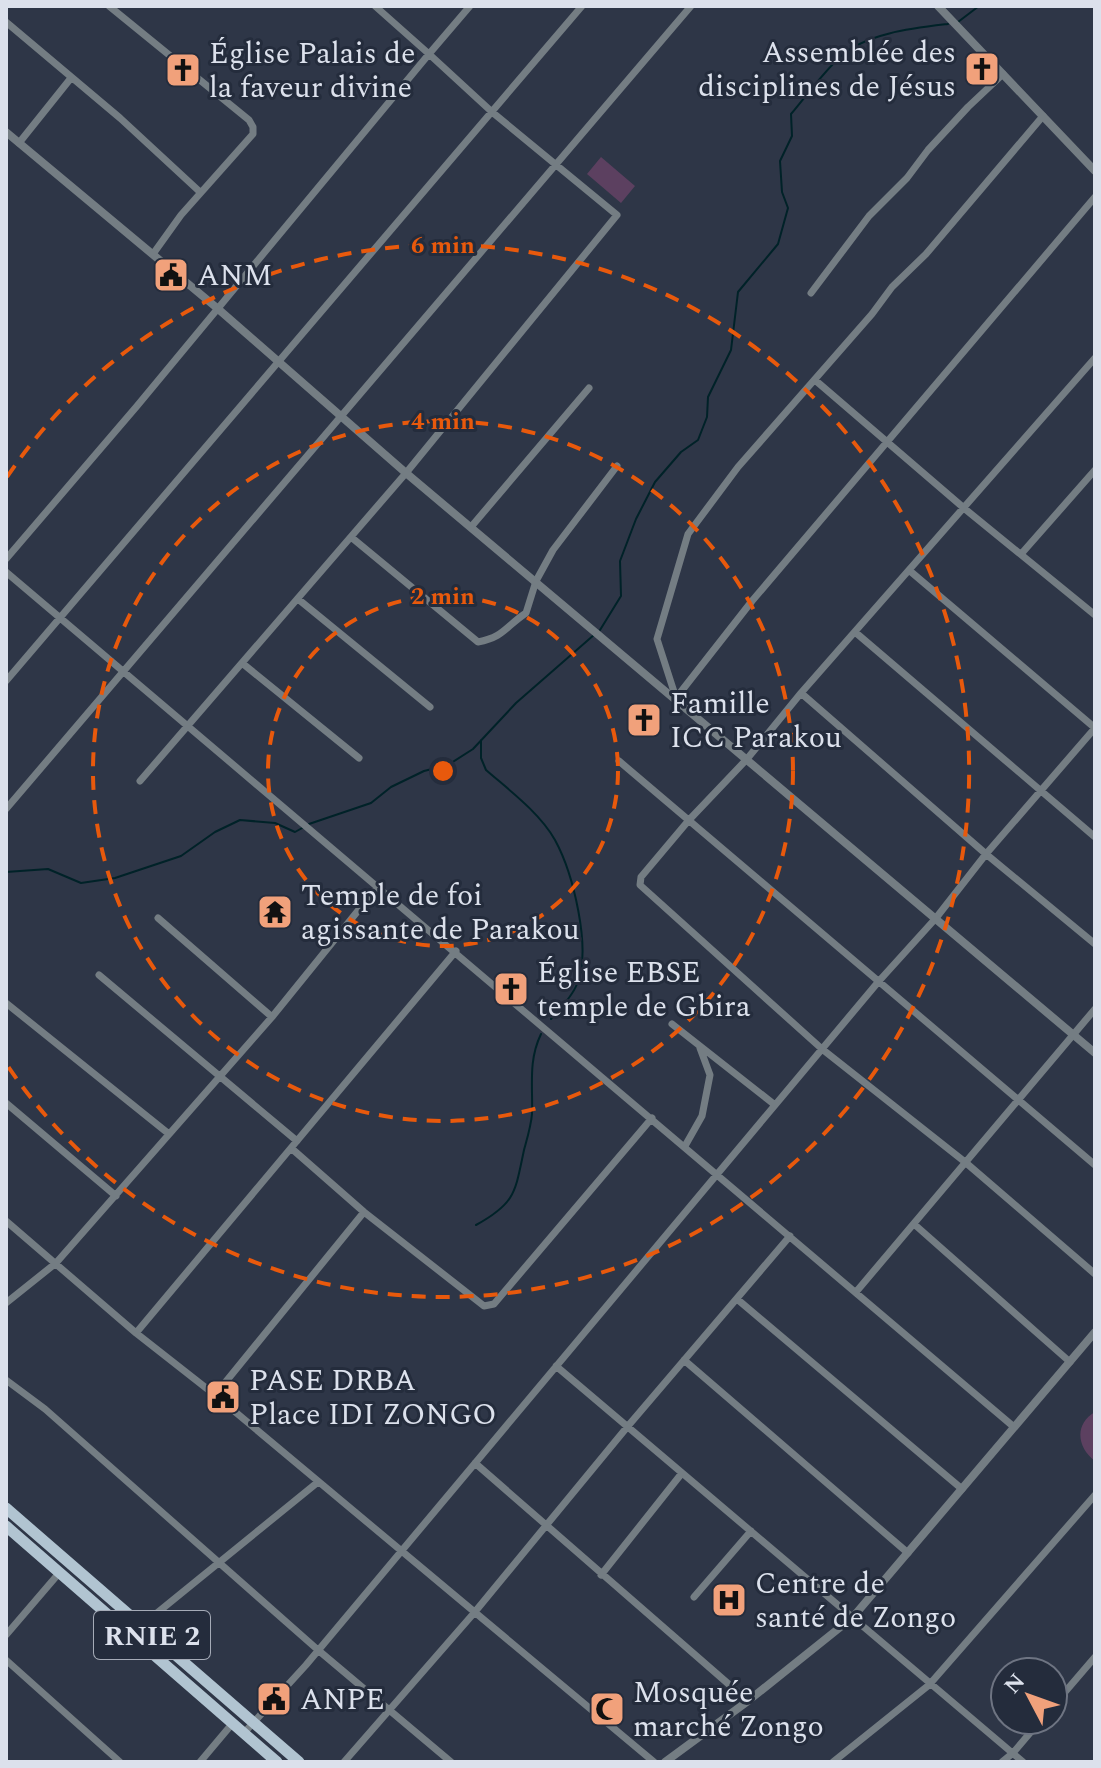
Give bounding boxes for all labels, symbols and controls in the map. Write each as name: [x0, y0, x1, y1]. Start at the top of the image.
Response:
place label: Assemblée des disciplines de Jésus: [698, 30, 956, 110]
place label: Église Palais de la faveur divine: [209, 31, 416, 111]
church icon: Assemblée des disciplines de Jésus: [963, 50, 1001, 88]
church icon: Église Palais de la faveur divine: [164, 51, 202, 89]
text: 6 min: [411, 228, 475, 264]
place label: ANM: [197, 253, 272, 299]
public building icon: ANM: [152, 256, 190, 294]
text: 4 min: [411, 404, 475, 440]
text: 2 min: [411, 579, 475, 615]
place label: Famille ICC Parakou: [670, 681, 842, 761]
church icon: Famille ICC Parakou: [625, 701, 663, 739]
centre of rings: [429, 757, 457, 785]
place label: Temple de foi agissante de Parakou: [301, 873, 580, 953]
temple icon: Temple de foi agissante de Parakou: [256, 893, 294, 931]
place label: Église EBSE temple de Gbira: [537, 950, 751, 1030]
church icon: Église EBSE temple de Gbira: [492, 970, 530, 1008]
place label: PASE DRBA Place IDI ZONGO: [249, 1358, 496, 1438]
public building icon: PASE DRBA Place IDI ZONGO: [204, 1378, 242, 1416]
place label: Centre de santé de Zongo: [755, 1561, 956, 1641]
hospital icon: Centre de santé de Zongo: [710, 1581, 748, 1619]
road number: RNIE 2: [94, 1611, 210, 1659]
north arrow: [989, 1656, 1069, 1736]
text: N: [997, 1666, 1033, 1701]
place label: Mosquée marché Zongo: [633, 1670, 824, 1750]
place label: ANPE: [300, 1677, 385, 1723]
public building icon: ANPE: [255, 1680, 293, 1718]
mosque icon: Mosquée marché Zongo: [588, 1690, 626, 1728]

